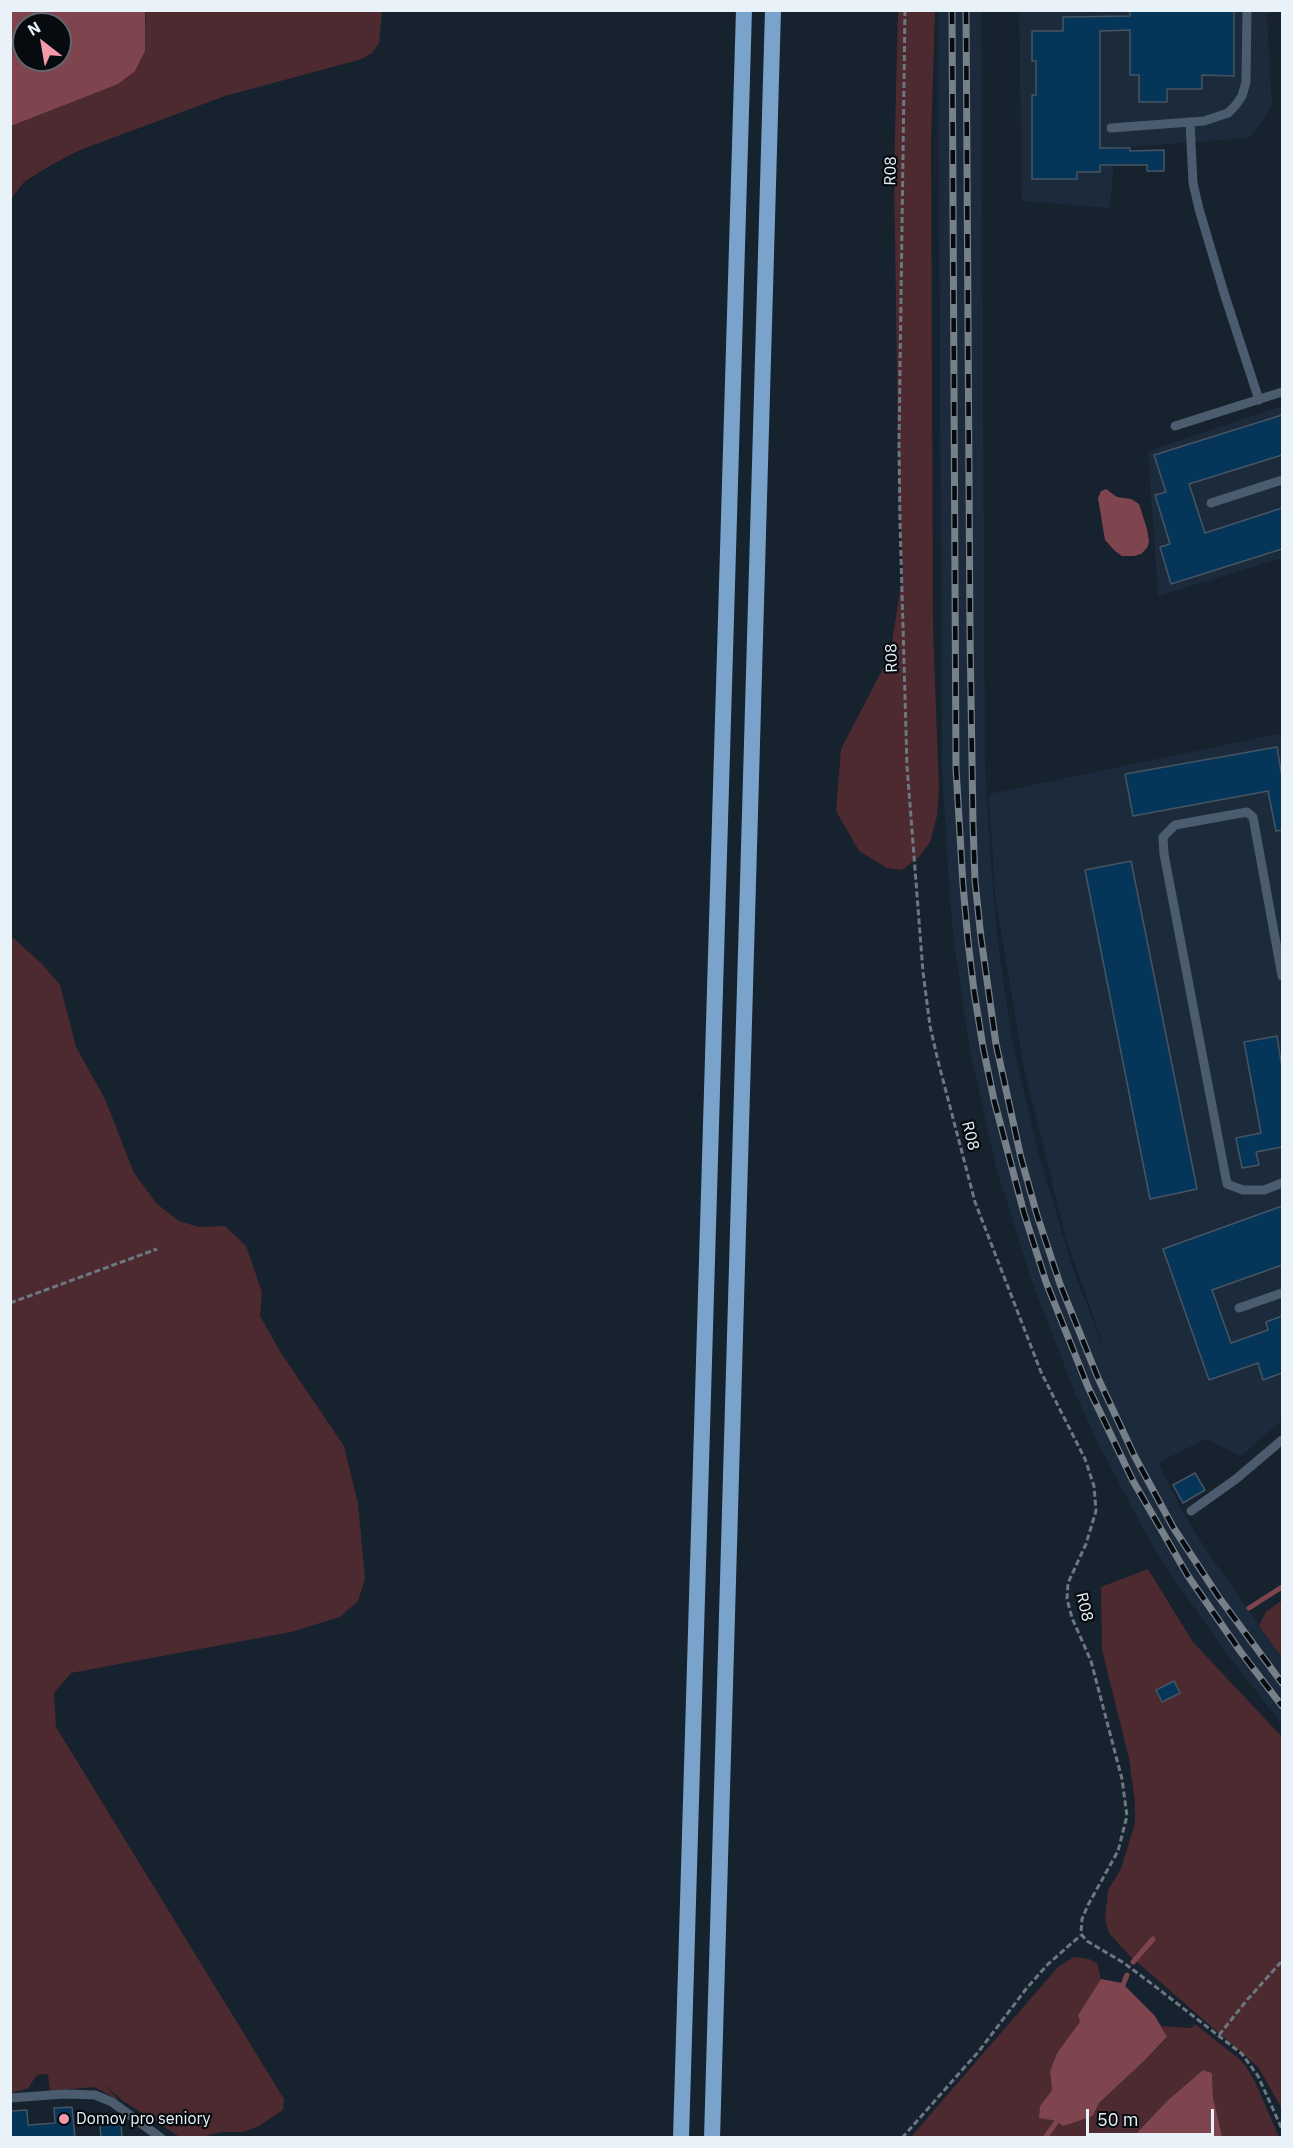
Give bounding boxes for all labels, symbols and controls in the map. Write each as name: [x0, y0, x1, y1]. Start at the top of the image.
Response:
north arrow: [12, 12, 72, 72]
text: N: [24, 17, 44, 40]
street label: R08: [881, 156, 901, 186]
street label: R08: [882, 643, 902, 673]
street label: R08: [957, 1119, 983, 1153]
street label: R08: [1071, 1590, 1097, 1624]
scale bar: [1089, 2097, 1216, 2135]
text: 50 m: [1097, 2108, 1139, 2131]
place label: Domov pro seniory: [76, 2109, 211, 2129]
marker: Domov pro seniory: [57, 2112, 71, 2126]

